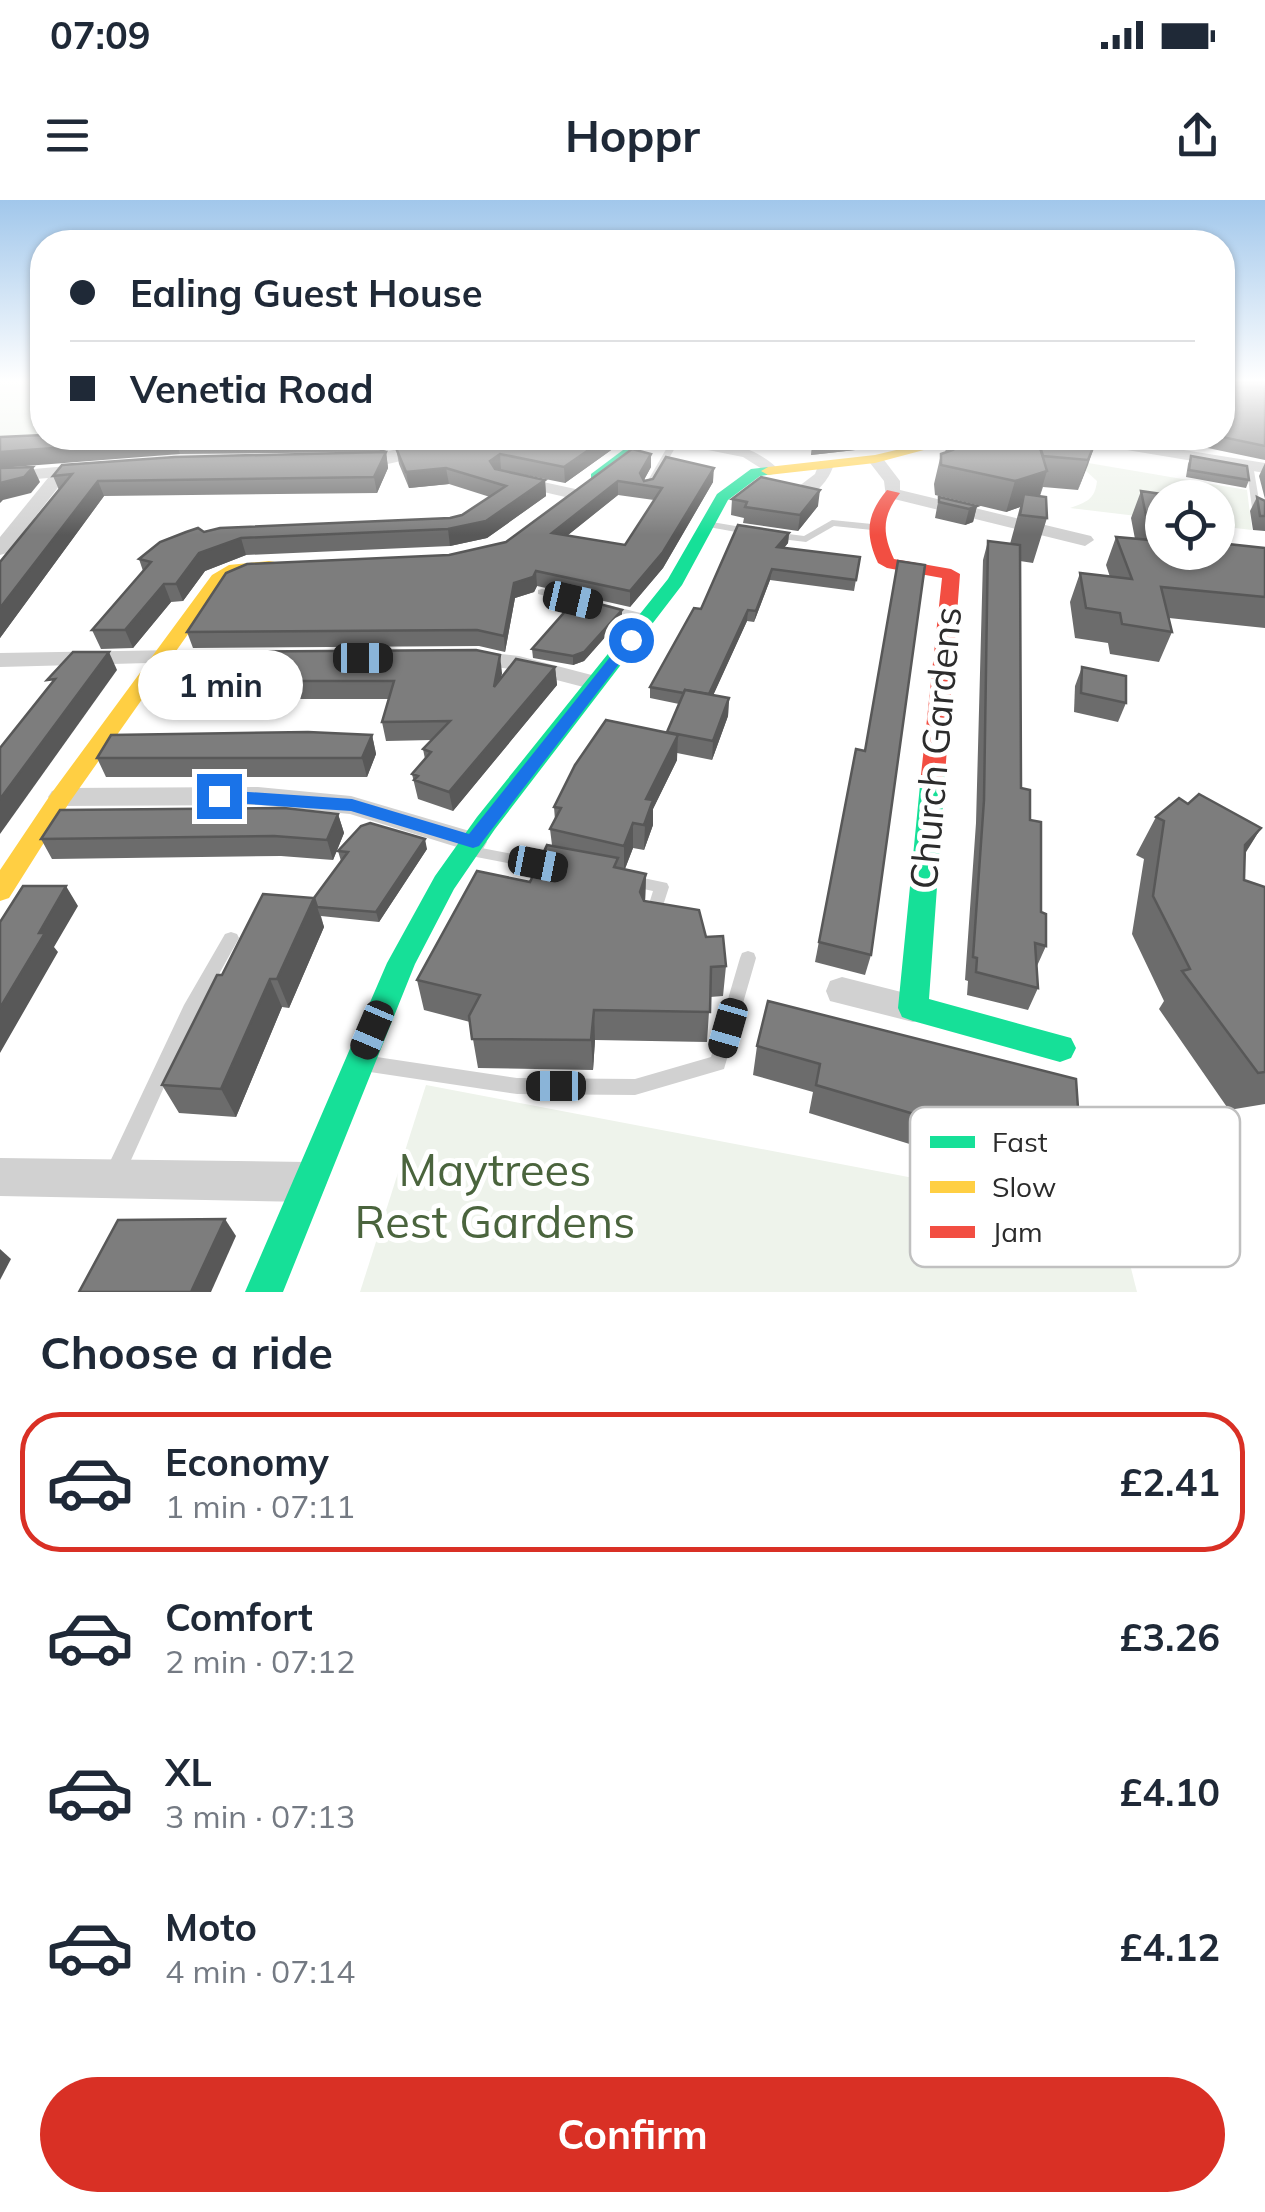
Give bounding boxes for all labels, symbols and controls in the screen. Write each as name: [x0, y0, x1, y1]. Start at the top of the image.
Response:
text: 07:09: [50, 11, 151, 59]
text: Hoppr: [565, 107, 700, 163]
icon: menu: [40, 108, 95, 163]
icon: share: [1170, 108, 1225, 163]
text: Ealing Guest House: [130, 269, 482, 317]
text: Venetia Road: [130, 365, 374, 413]
map controls: [1145, 480, 1235, 570]
button: locate: [1145, 480, 1235, 570]
car: [540, 579, 606, 621]
street label: Church Gardens: [899, 605, 971, 891]
route start: [609, 618, 654, 663]
car: [333, 643, 393, 673]
callout: 1 min: [136, 651, 302, 721]
text: 1 min: [178, 665, 263, 705]
route end: [197, 774, 242, 819]
car: [506, 844, 570, 884]
car: [705, 995, 751, 1061]
car: [346, 997, 398, 1063]
car: [526, 1071, 586, 1101]
legend: [910, 1107, 1240, 1267]
text: Fast: [992, 1124, 1048, 1159]
park label: Maytrees Rest Gardens: [355, 1141, 635, 1249]
text: Slow: [992, 1169, 1056, 1204]
text: Jam: [992, 1214, 1043, 1249]
text: Choose a ride: [40, 1324, 333, 1380]
icon: car: [45, 1437, 135, 1527]
text: Economy: [165, 1438, 329, 1486]
text: £2.41: [1119, 1458, 1220, 1506]
text: 1 min · 07:11: [165, 1486, 355, 1526]
icon: car: [45, 1592, 135, 1682]
text: Comfort: [165, 1593, 313, 1641]
text: £3.26: [1119, 1613, 1220, 1661]
text: 2 min · 07:12: [165, 1641, 355, 1681]
icon: car: [45, 1747, 135, 1837]
text: XL: [165, 1748, 212, 1796]
text: £4.10: [1119, 1768, 1220, 1816]
text: 3 min · 07:13: [165, 1796, 355, 1836]
icon: car: [45, 1902, 135, 1992]
text: Moto: [165, 1903, 257, 1951]
text: £4.12: [1119, 1923, 1220, 1971]
text: 4 min · 07:14: [165, 1951, 355, 1991]
button: Confirm: [40, 2077, 1225, 2192]

